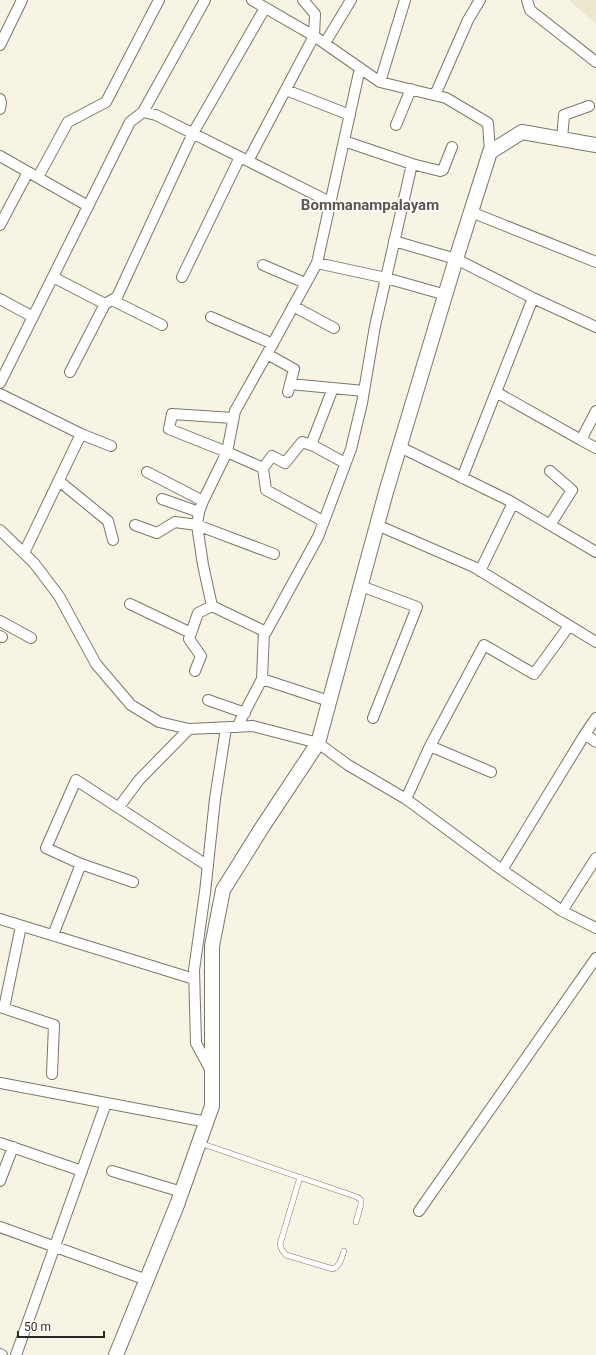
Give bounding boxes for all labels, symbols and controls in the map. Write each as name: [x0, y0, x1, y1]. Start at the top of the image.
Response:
district label: Bommanampalayam: [301, 196, 439, 214]
scale bar: [18, 1313, 104, 1339]
text: 50 m: [24, 1320, 51, 1334]

